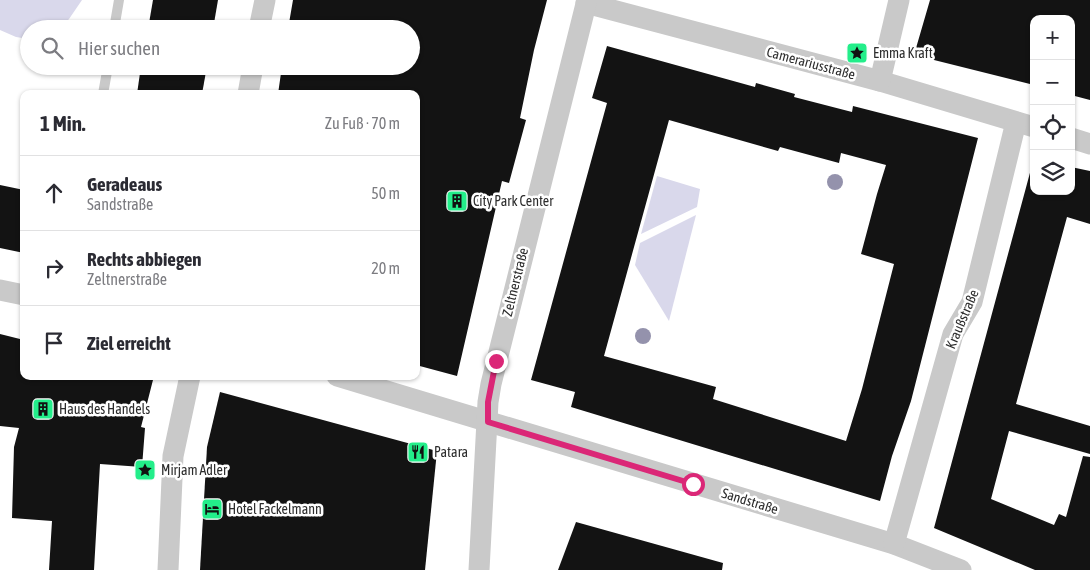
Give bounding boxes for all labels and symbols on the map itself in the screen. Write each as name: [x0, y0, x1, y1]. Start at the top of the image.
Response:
place icon: Emma Kraft: [845, 41, 869, 65]
street label: Camerariusstraße: [765, 44, 857, 82]
place label: Emma Kraft: [873, 45, 933, 61]
building icon: City Park Center: [445, 189, 469, 213]
place label: City Park Center: [473, 193, 554, 209]
street label: Zeltnerstraße: [499, 246, 531, 318]
street label: Kraußstraße: [942, 287, 982, 351]
route end: [485, 350, 508, 373]
building icon: Haus des Handels: [31, 397, 55, 421]
place label: Haus des Handels: [59, 401, 150, 417]
restaurant icon: Patara: [406, 440, 430, 464]
place label: Patara: [434, 444, 468, 460]
place icon: Mirjam Adler: [133, 458, 157, 482]
place label: Mirjam Adler: [161, 462, 228, 478]
route start: [682, 473, 705, 496]
street label: Sandstraße: [720, 485, 780, 517]
hotel icon: Hotel Fackelmann: [200, 497, 224, 521]
place label: Hotel Fackelmann: [228, 501, 322, 517]

